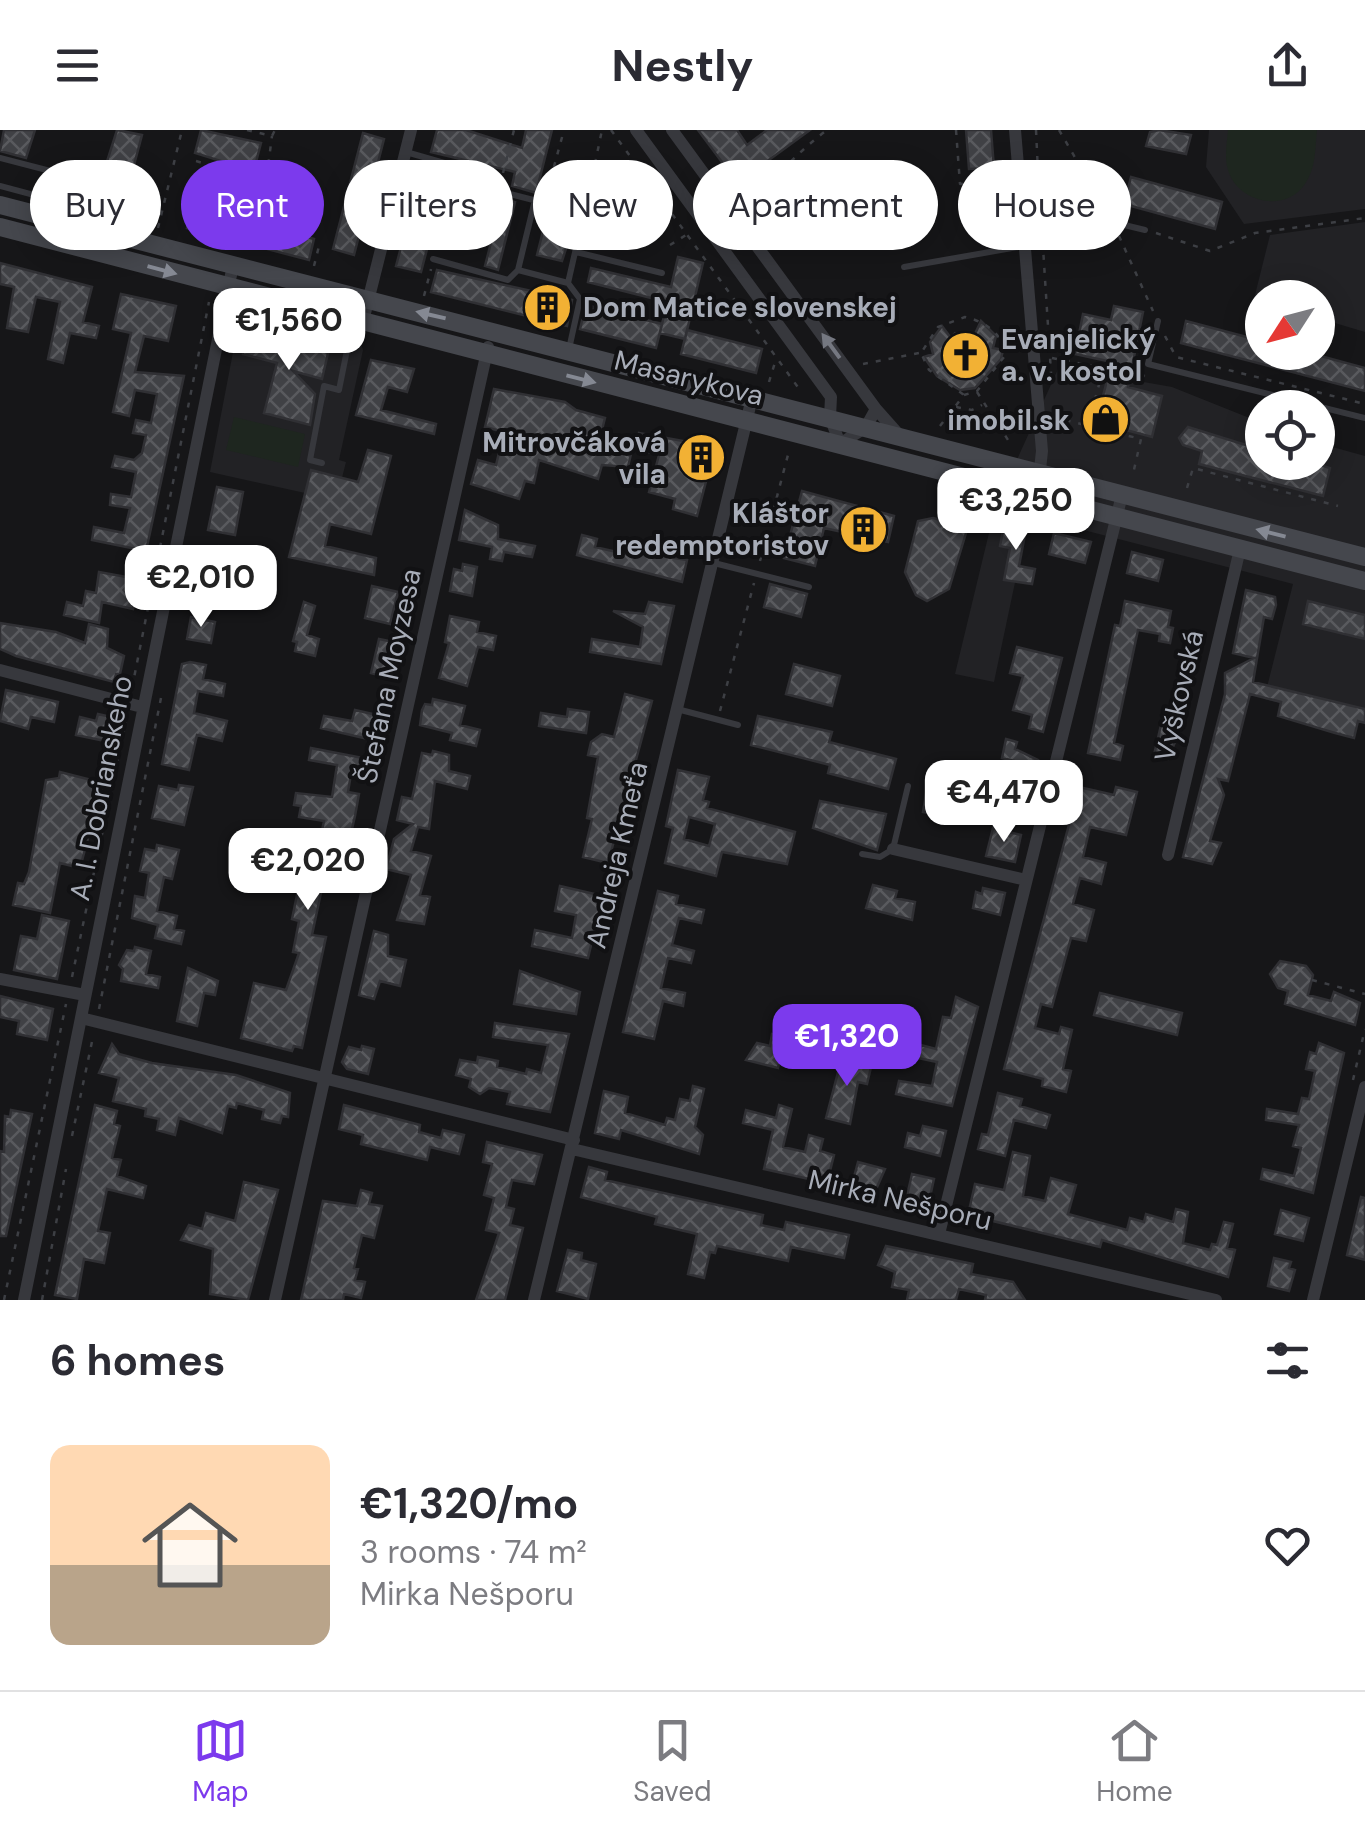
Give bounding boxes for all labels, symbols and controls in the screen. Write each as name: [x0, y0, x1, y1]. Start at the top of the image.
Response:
text: Nestly: [612, 36, 753, 95]
icon: menu: [50, 38, 105, 93]
icon: share: [1260, 38, 1315, 93]
chip: Buy: [30, 160, 161, 250]
chip: Rent: [181, 160, 324, 250]
chip: Filters: [344, 160, 513, 250]
chip: New: [533, 160, 673, 250]
chip: Apartment: [693, 160, 938, 250]
chip: House: [958, 160, 1131, 250]
one-way arrow: [147, 262, 178, 278]
north arrow: [1245, 280, 1335, 370]
map controls: [1245, 280, 1335, 480]
building icon: Dom Matice slovenskej: [522, 281, 574, 333]
pin: €1,560: [208, 288, 370, 373]
place label: Dom Matice slovenskej: [583, 289, 897, 326]
text: €1,560: [235, 299, 343, 341]
one-way arrow: [415, 307, 446, 322]
place label: Evanjelický a. v. kostol: [1001, 321, 1156, 390]
church icon: Evanjelický a. v. kostol: [940, 329, 992, 381]
one-way arrow: [821, 333, 841, 359]
street label: Masarykova: [611, 342, 767, 414]
one-way arrow: [566, 372, 597, 387]
button: locate: [1245, 390, 1335, 480]
shop icon: imobil.sk: [1079, 394, 1131, 446]
place label: imobil.sk: [947, 402, 1070, 439]
place label: Mitrovčáková vila: [482, 424, 666, 493]
building icon: Mitrovčáková vila: [675, 432, 727, 484]
pin: €3,250: [935, 468, 1097, 553]
text: €3,250: [959, 479, 1073, 521]
place label: Kláštor redemptoristov: [615, 495, 829, 564]
building icon: Kláštor redemptoristov: [838, 503, 890, 555]
one-way arrow: [1255, 525, 1286, 540]
pin: €2,010: [120, 545, 282, 630]
text: €2,010: [147, 556, 255, 598]
street label: Štefana Moyzesa: [348, 565, 430, 787]
street label: Vyškovská: [1146, 627, 1212, 765]
street label: A. I. Dobrianskeho: [61, 672, 141, 904]
street label: Andreja Kmeťa: [578, 758, 656, 952]
pin: €4,470: [923, 760, 1085, 845]
text: €4,470: [947, 771, 1061, 813]
pin: €2,020: [227, 828, 389, 913]
text: €2,020: [251, 839, 365, 881]
pin: €1,320: [766, 1004, 928, 1089]
text: €1,320: [795, 1015, 899, 1057]
street label: Mirka Nešporu: [805, 1161, 995, 1239]
text: 6 homes: [50, 1333, 225, 1388]
icon: filters: [1260, 1333, 1315, 1388]
text: €1,320/mo: [360, 1476, 578, 1531]
icon: home: [130, 1485, 250, 1605]
icon: heart: [1260, 1518, 1315, 1573]
text: 3 rooms · 74 m²: [360, 1531, 587, 1573]
text: Mirka Nešporu: [360, 1573, 574, 1615]
tab: Map: [192, 1713, 249, 1810]
tab: Saved: [633, 1713, 712, 1810]
tab: Home: [1096, 1713, 1173, 1810]

